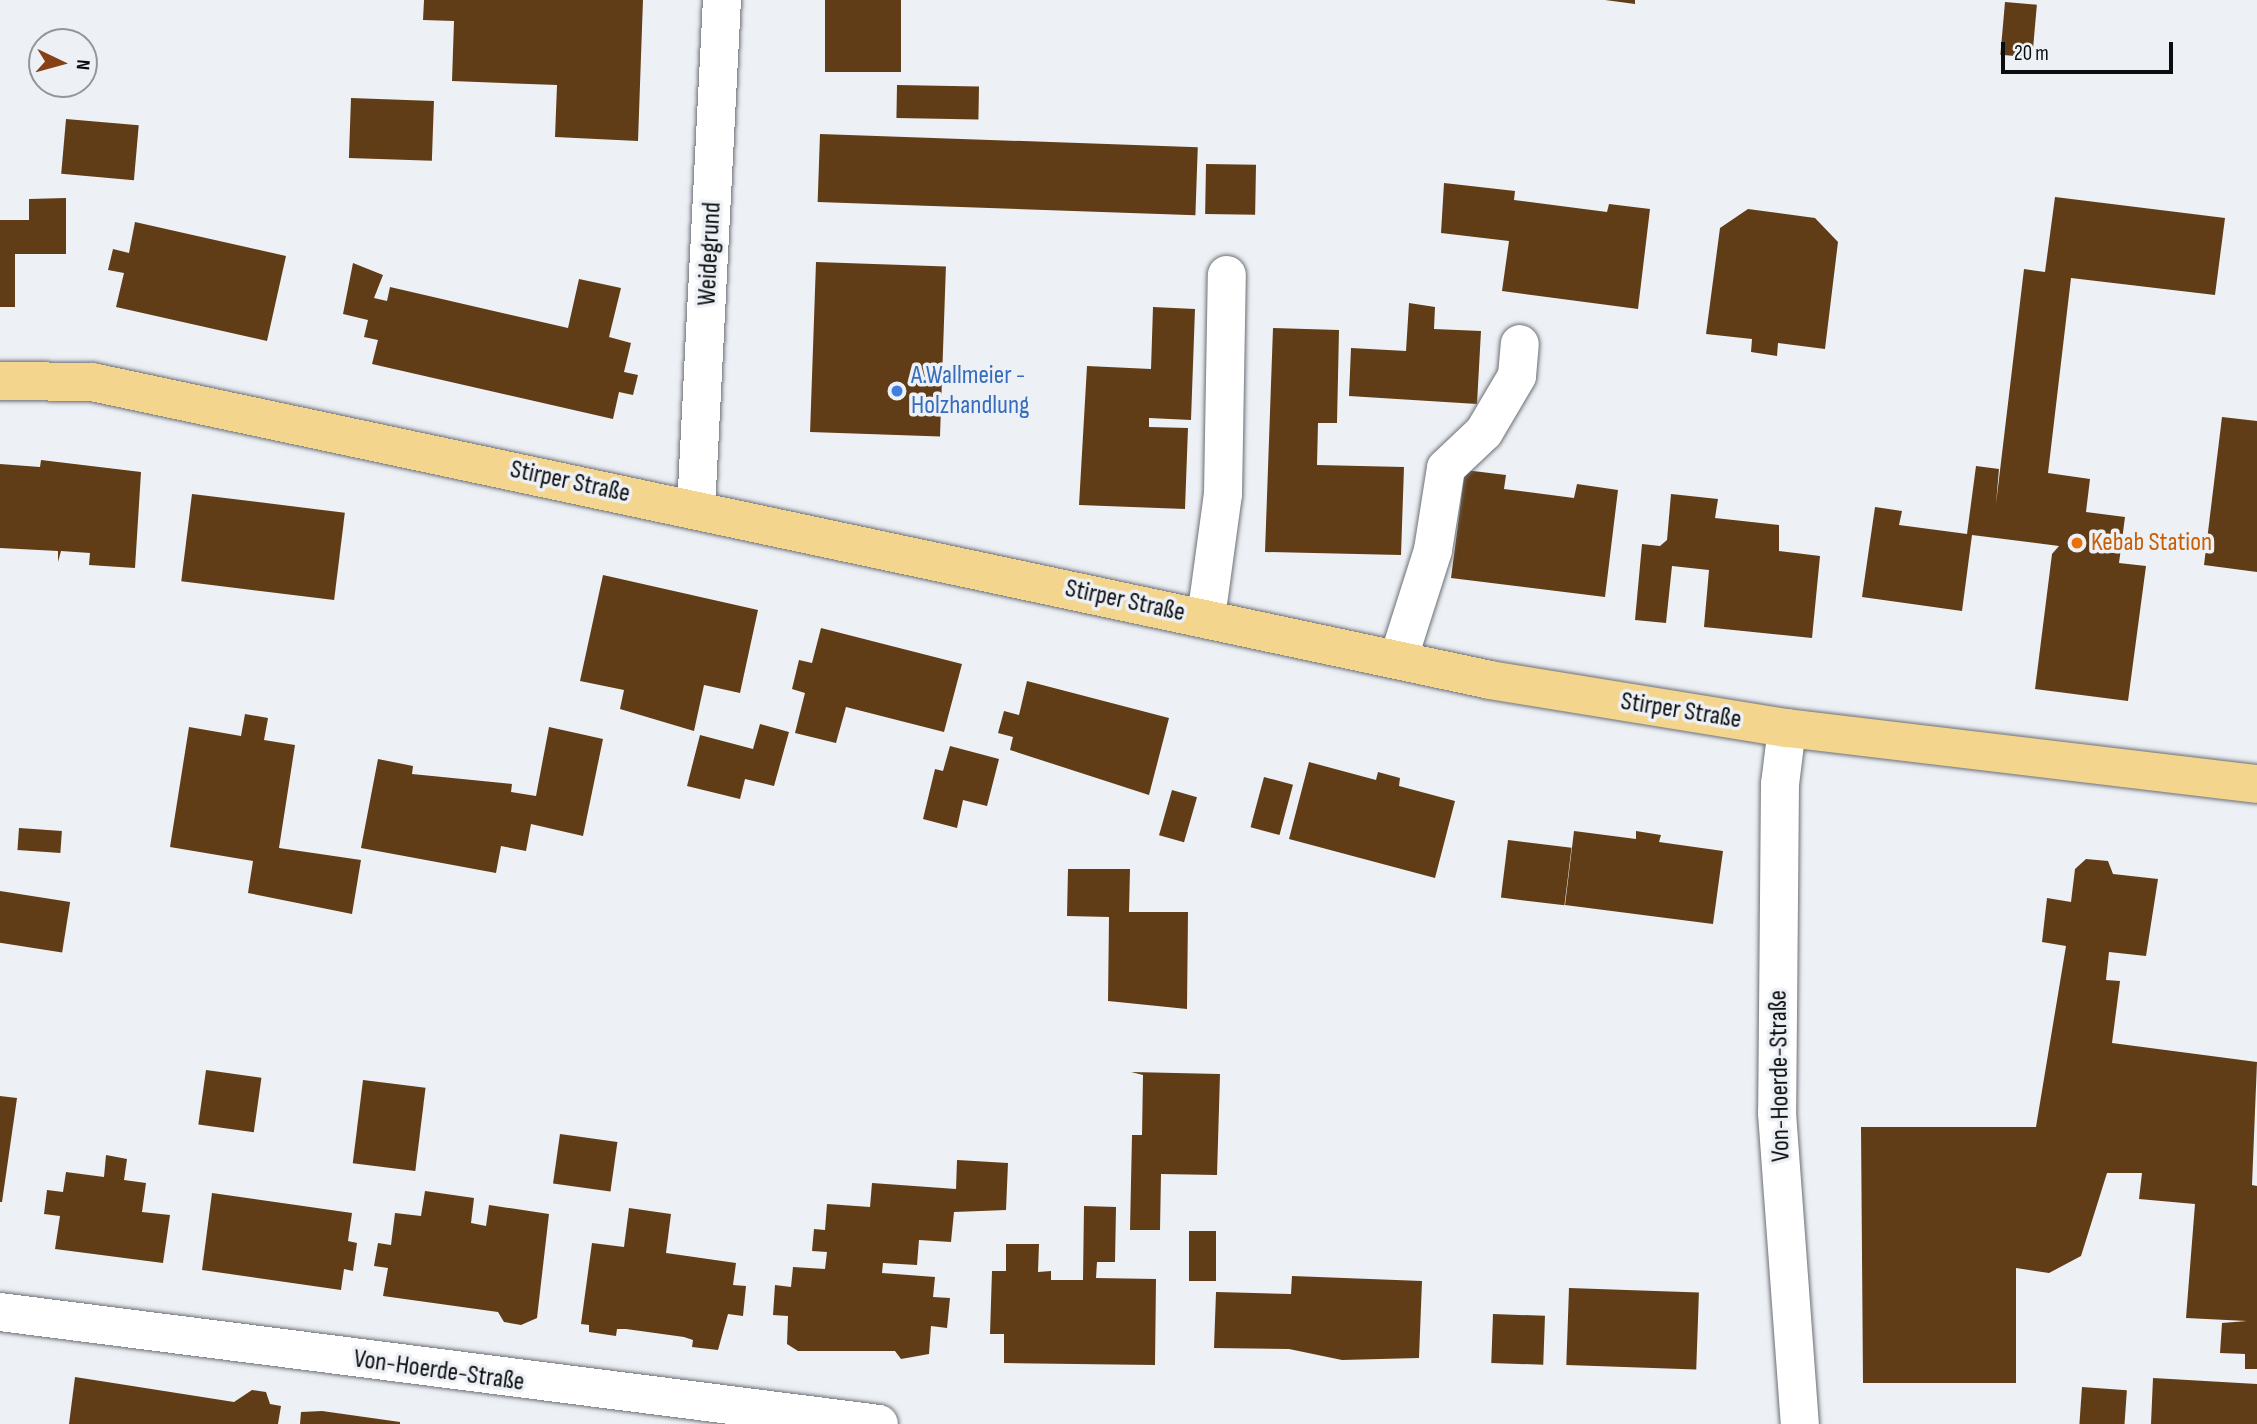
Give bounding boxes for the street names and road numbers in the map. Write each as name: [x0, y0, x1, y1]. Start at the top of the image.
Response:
street label: Weidegrund: [692, 201, 728, 307]
street label: Stirper Straße: [507, 454, 633, 510]
street label: Stirper Straße: [1062, 573, 1188, 629]
street label: Stirper Straße: [1618, 686, 1744, 736]
street label: Von-Hoerde-Straße: [1763, 990, 1797, 1162]
street label: Von-Hoerde-Straße: [352, 1344, 526, 1398]

